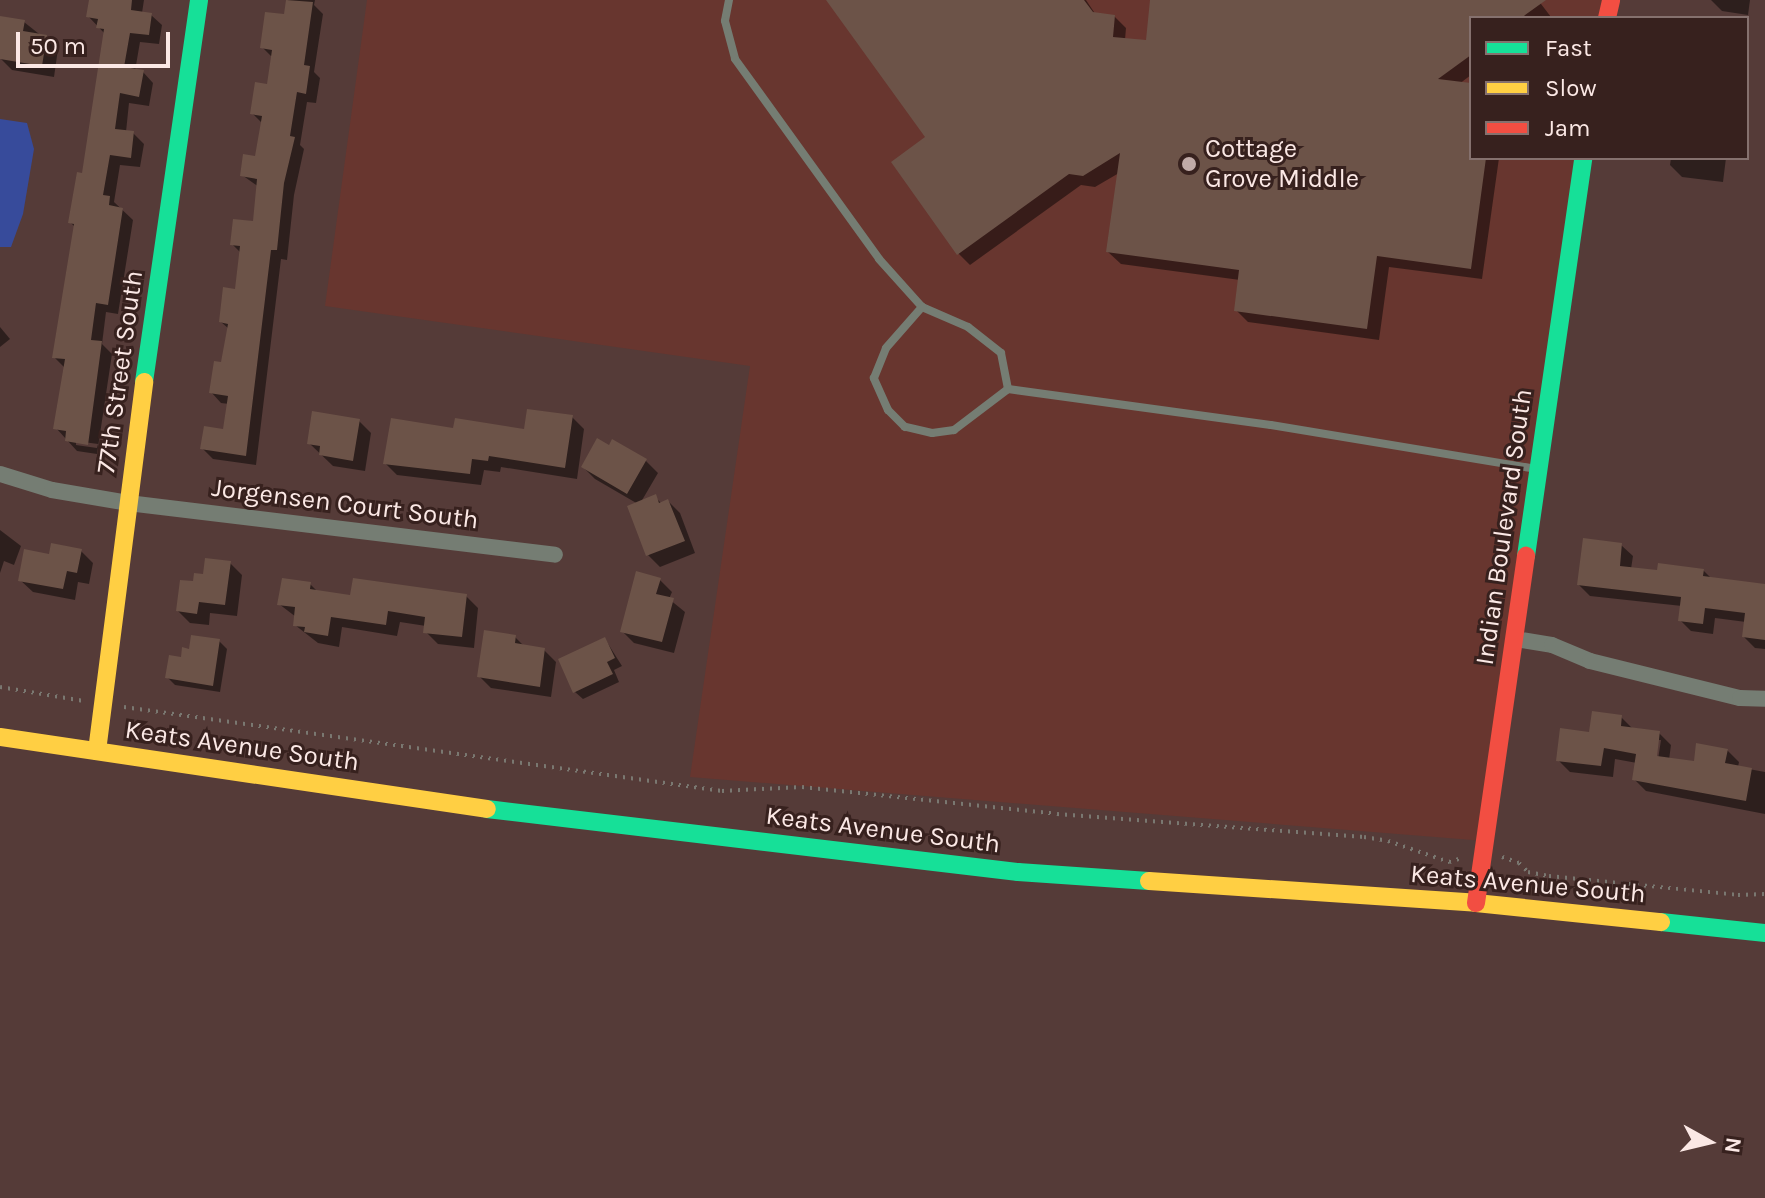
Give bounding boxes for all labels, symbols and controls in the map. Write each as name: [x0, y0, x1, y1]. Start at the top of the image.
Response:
scale bar: [20, 16, 174, 66]
legend: [1469, 16, 1749, 160]
text: 50 m: [30, 32, 86, 60]
text: Fast: [1545, 34, 1592, 62]
text: Slow: [1545, 74, 1597, 102]
text: Jam: [1545, 114, 1590, 142]
place label: Cottage Grove Middle: [1205, 133, 1359, 194]
marker: Cottage Grove Middle: [1180, 155, 1198, 173]
street label: 77th Street South: [90, 268, 150, 476]
street label: Indian Boulevard South: [1469, 387, 1539, 667]
street label: Jorgensen Court South: [210, 472, 480, 536]
street label: Keats Avenue South: [123, 714, 361, 778]
street label: Keats Avenue South: [764, 800, 1002, 860]
street label: Keats Avenue South: [1409, 858, 1647, 910]
north arrow: [1669, 1102, 1749, 1182]
text: N: [1719, 1136, 1747, 1155]

